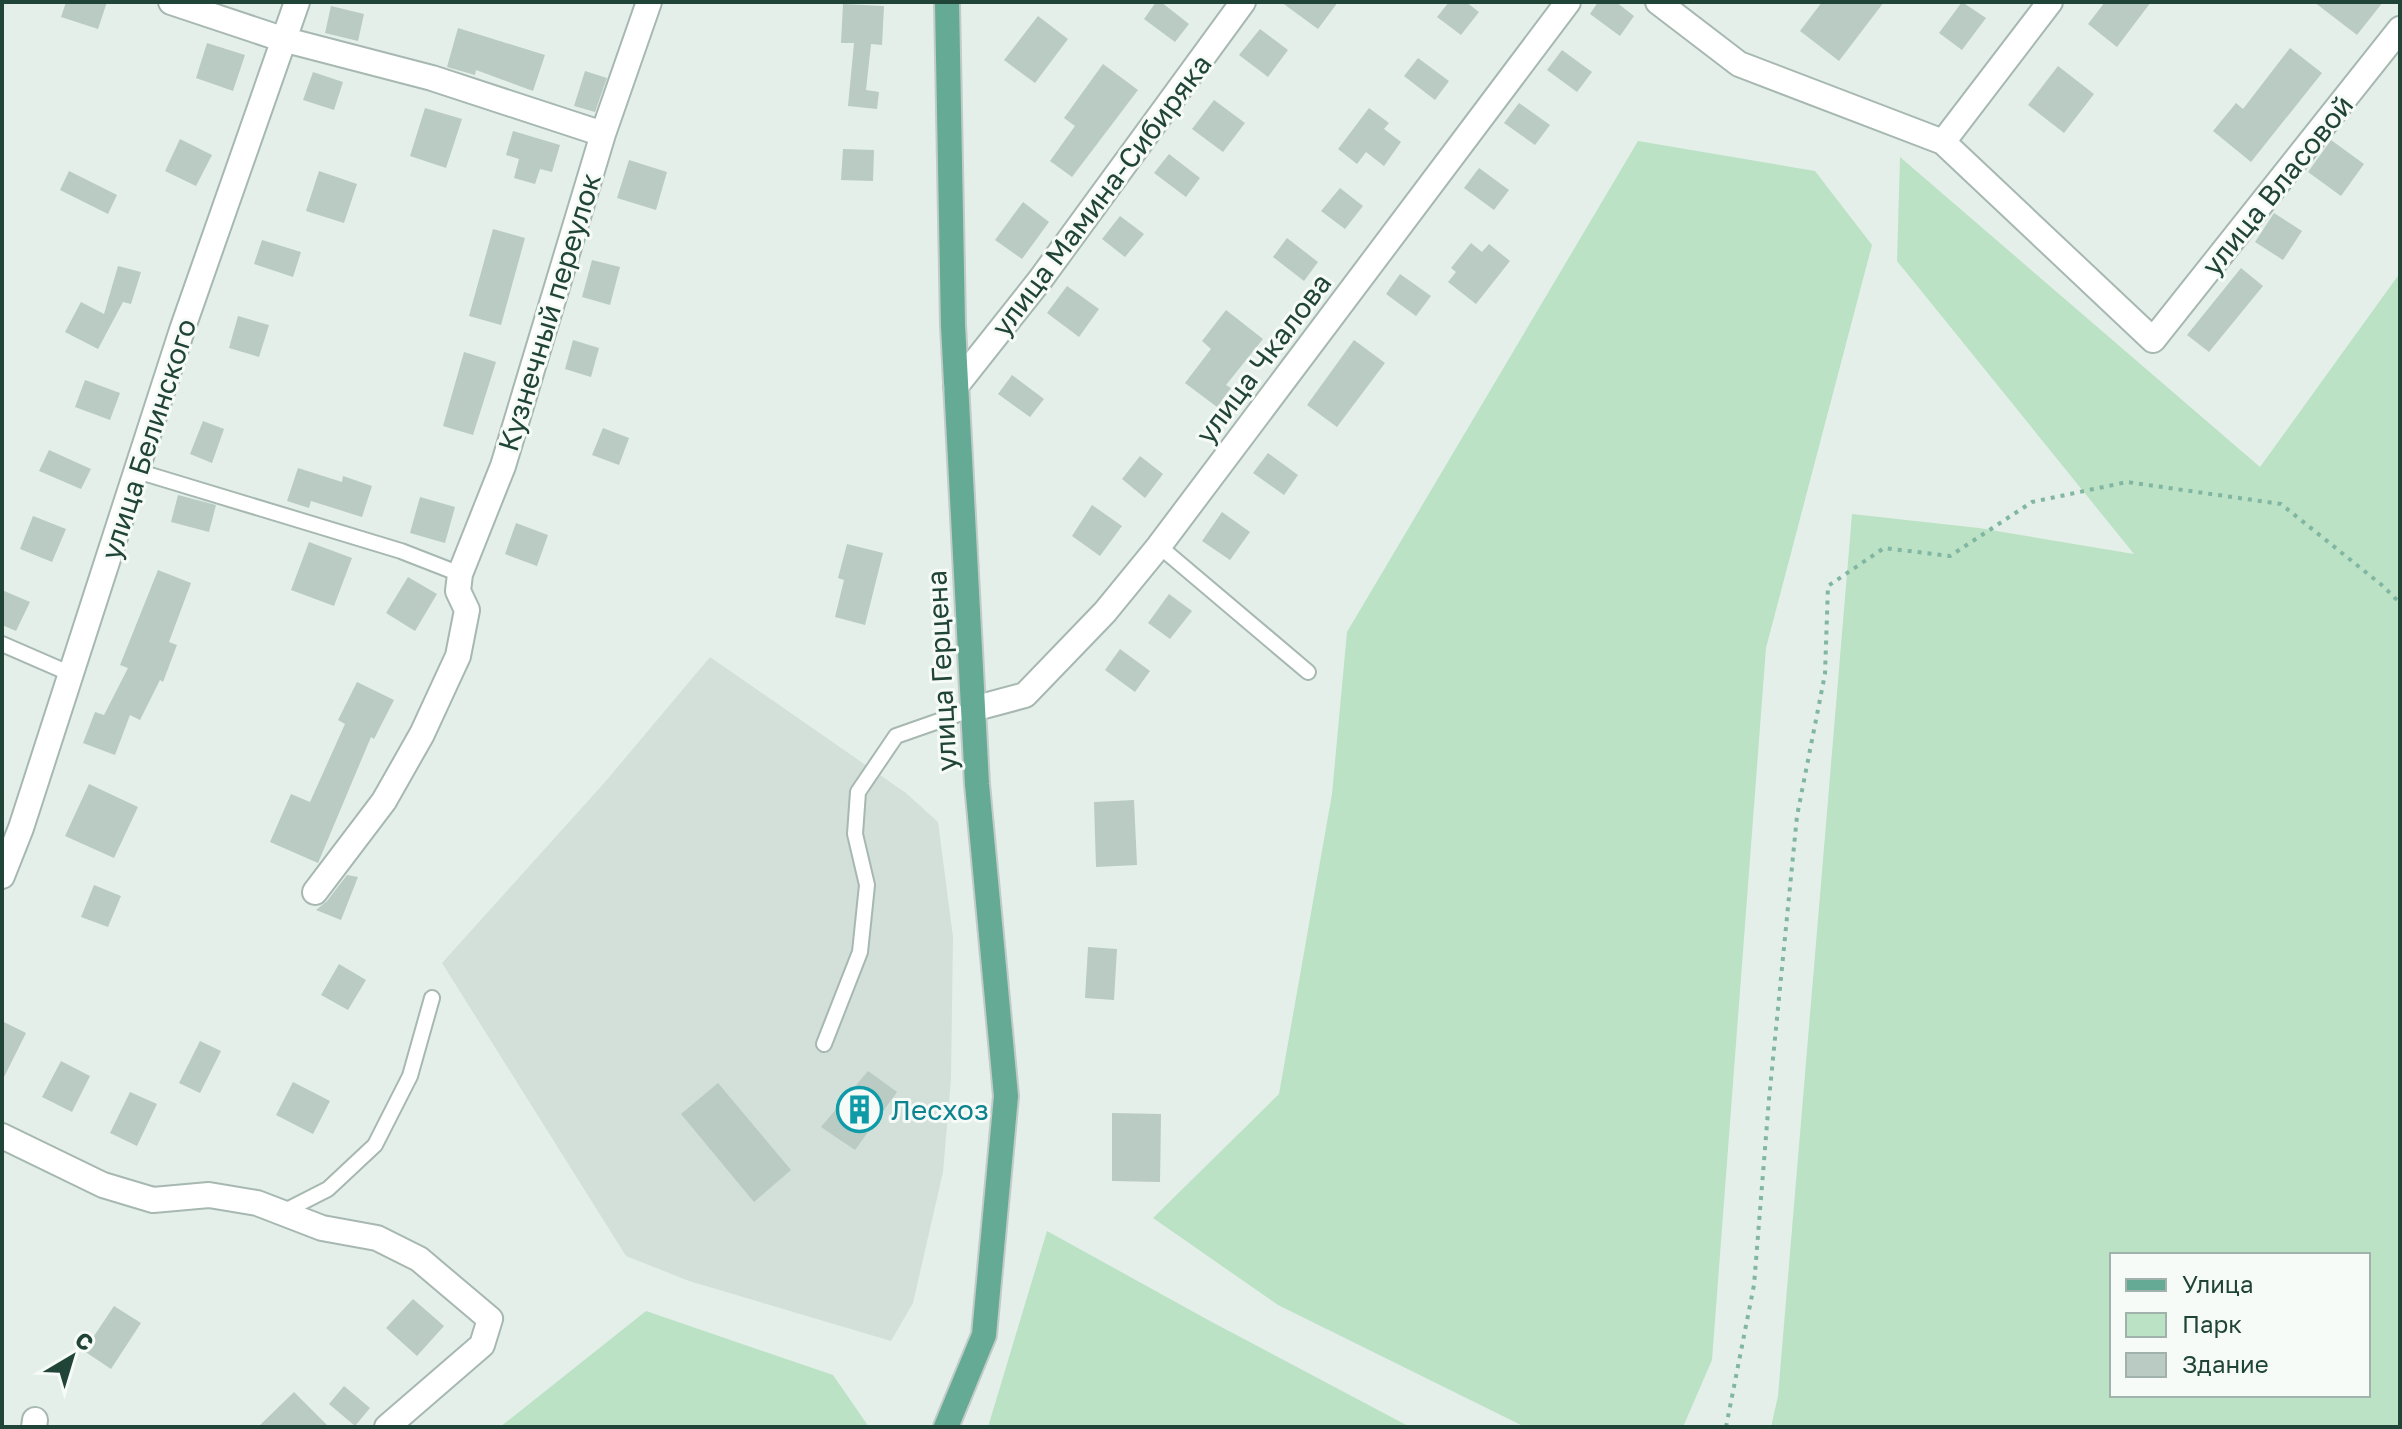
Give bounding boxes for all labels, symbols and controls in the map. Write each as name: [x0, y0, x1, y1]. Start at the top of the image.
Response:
street label: улица Мамина-Сибиряка: [984, 48, 1218, 342]
street label: улица Власовой: [2194, 89, 2360, 281]
street label: Кузнечный переулок: [491, 169, 607, 455]
street label: улица Чкалова: [1188, 267, 1338, 449]
street label: улица Белинского: [93, 314, 203, 564]
street label: улица Герцена: [919, 569, 963, 773]
building icon: Лесхоз: [836, 1085, 884, 1133]
place label: Лесхоз: [891, 1093, 989, 1126]
legend: [2110, 1253, 2370, 1397]
text: Улица: [2182, 1269, 2254, 1298]
text: Парк: [2182, 1309, 2242, 1338]
north arrow: [32, 1317, 112, 1397]
text: С: [70, 1325, 99, 1356]
text: Здание: [2182, 1349, 2269, 1378]

